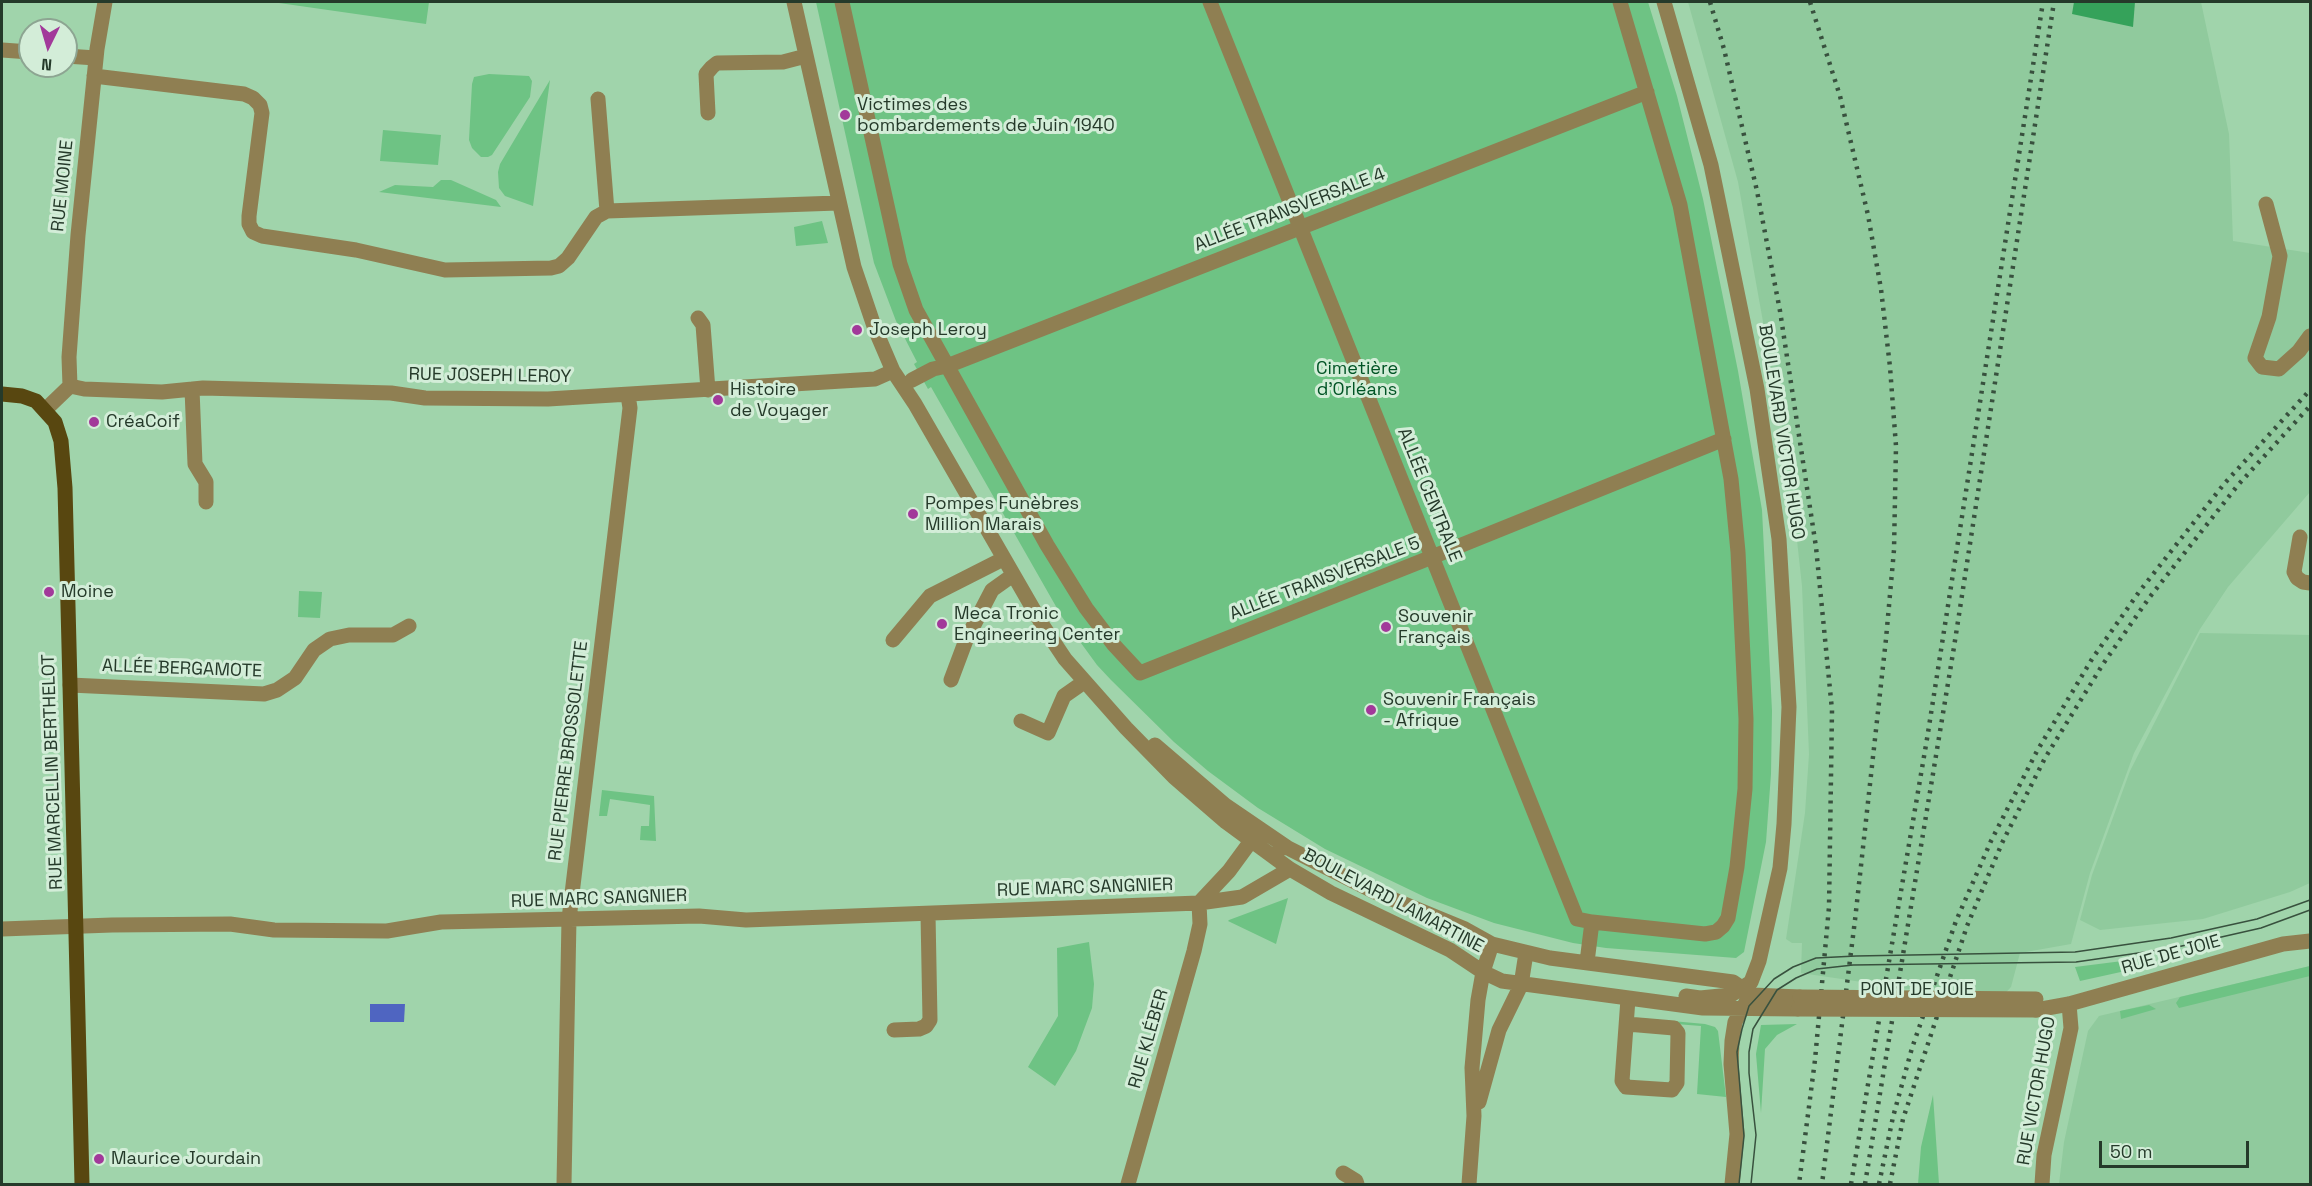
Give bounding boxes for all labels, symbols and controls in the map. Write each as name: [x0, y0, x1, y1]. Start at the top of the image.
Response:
north arrow: [18, 18, 78, 78]
text: N: [40, 54, 53, 75]
place label: Victimes des bombardements de Juin 1940: [857, 94, 1115, 136]
marker: Victimes des bombardements de Juin 1940: [838, 108, 852, 122]
street label: RUE MOINE: [47, 139, 79, 233]
street label: ALLÉE TRANSVERSALE 4: [1192, 164, 1388, 256]
place label: Joseph Leroy: [869, 319, 987, 341]
marker: Joseph Leroy: [850, 323, 864, 337]
street label: BOULEVARD VICTOR HUGO: [1753, 323, 1809, 541]
park label: Cimetière d'Orléans: [1316, 358, 1398, 400]
street label: RUE JOSEPH LEROY: [408, 364, 572, 388]
place label: Histoire de Voyager: [730, 379, 829, 422]
marker: Histoire de Voyager: [711, 393, 725, 407]
place label: CréaCoif: [106, 411, 180, 433]
marker: CréaCoif: [87, 415, 101, 429]
street label: ALLÉE CENTRALE: [1392, 425, 1466, 565]
place label: Pompes Funèbres Million Marais: [925, 493, 1079, 536]
marker: Pompes Funèbres Million Marais: [906, 507, 920, 521]
street label: ALLÉE TRANSVERSALE 5: [1227, 533, 1423, 625]
place label: Moine: [61, 581, 114, 603]
marker: Moine: [42, 585, 56, 599]
place label: Meca Tronic Engineering Center: [954, 603, 1120, 646]
place label: Souvenir Français: [1398, 606, 1473, 648]
marker: Meca Tronic Engineering Center: [935, 617, 949, 631]
marker: Souvenir Français: [1379, 620, 1393, 634]
street label: RUE PIERRE BROSSOLETTE: [545, 640, 593, 862]
street label: RUE MARCELLIN BERTHELOT: [38, 654, 68, 890]
street label: ALLÉE BERGAMOTE: [102, 655, 262, 683]
place label: Souvenir Français - Afrique: [1383, 689, 1536, 732]
marker: Souvenir Français - Afrique: [1364, 703, 1378, 717]
street label: BOULEVARD LAMARTINE: [1299, 844, 1487, 958]
street label: RUE MARC SANGNIER: [996, 874, 1174, 902]
street label: RUE MARC SANGNIER: [510, 885, 688, 913]
street label: RUE DE JOIE: [2119, 931, 2223, 979]
street label: PONT DE JOIE: [1860, 979, 1974, 1001]
street label: RUE KLÉBER: [1125, 987, 1173, 1091]
street label: RUE VICTOR HUGO: [2013, 1015, 2061, 1167]
scale bar: [2102, 1129, 2252, 1167]
text: 50 m: [2110, 1140, 2152, 1163]
place label: Maurice Jourdain: [111, 1148, 261, 1170]
marker: Maurice Jourdain: [92, 1152, 106, 1166]

